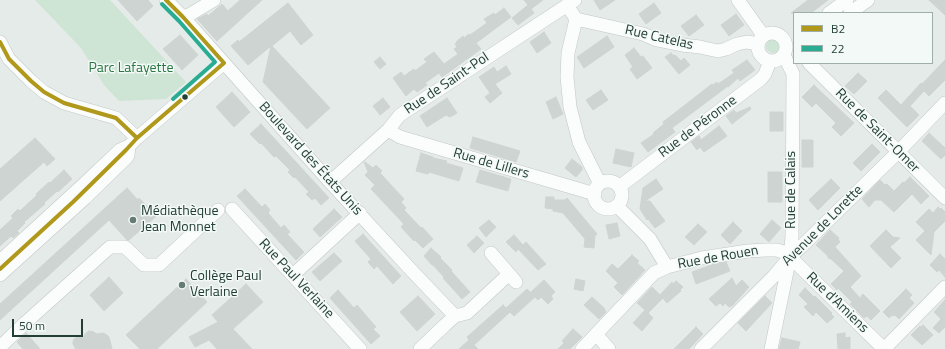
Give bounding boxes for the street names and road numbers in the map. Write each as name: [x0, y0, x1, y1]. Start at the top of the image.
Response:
street label: Rue Catelas: [623, 22, 695, 54]
street label: Rue de Saint-Pol: [401, 50, 493, 118]
street label: Rue de Saint-Omer: [831, 85, 923, 177]
street label: Rue de Péronne: [656, 92, 740, 162]
street label: Boulevard des États Unis: [255, 99, 365, 219]
street label: Rue de Lillers: [451, 145, 531, 183]
street label: Rue de Calais: [784, 151, 800, 229]
street label: Avenue de Lorette: [779, 182, 867, 270]
street label: Rue Paul Verlaine: [255, 236, 337, 322]
street label: Rue de Rouen: [676, 243, 760, 273]
street label: Rue d'Amiens: [802, 269, 872, 337]

